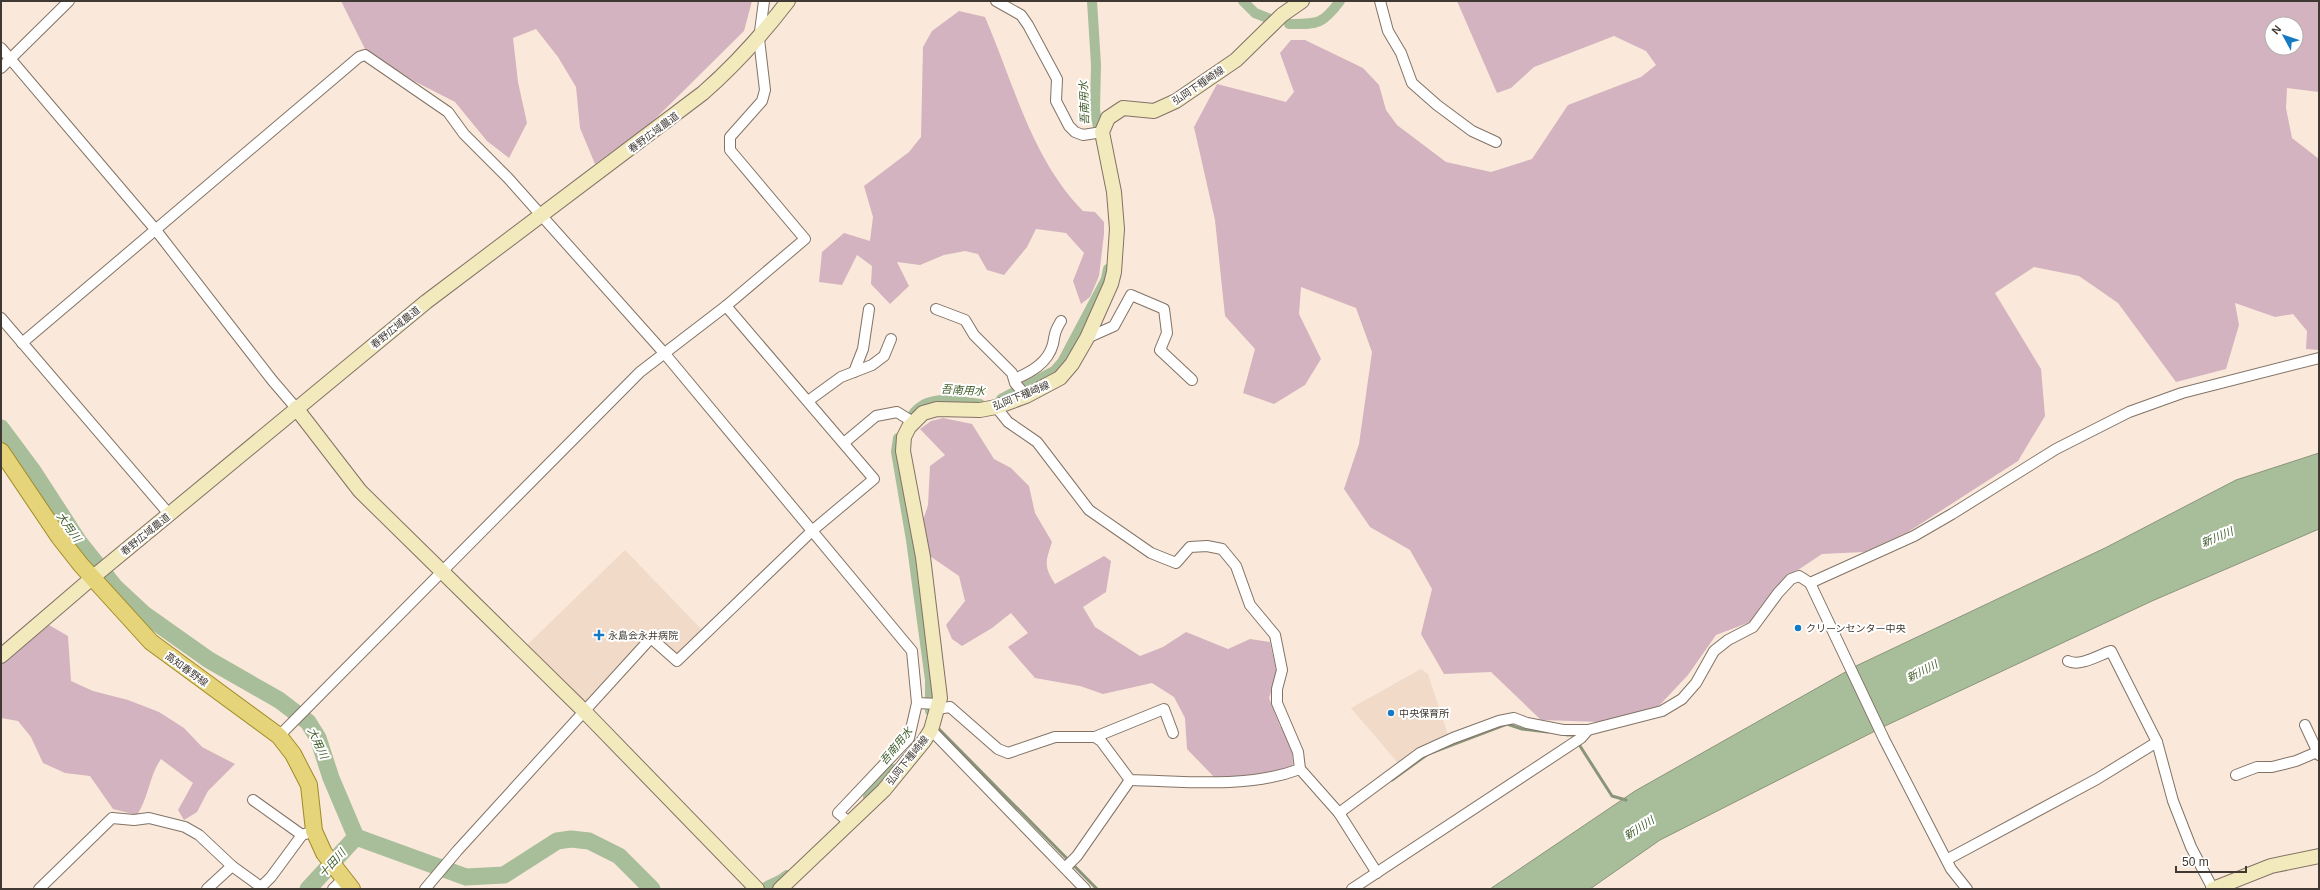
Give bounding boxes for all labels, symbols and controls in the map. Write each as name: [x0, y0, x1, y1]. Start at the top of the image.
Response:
north arrow: [2264, 16, 2304, 56]
text: N: [2269, 23, 2284, 36]
street label: 弘岡下種崎線: [1170, 64, 1226, 107]
water label: 吾南用水: [1077, 80, 1091, 125]
street label: 春野広域農道: [626, 110, 681, 155]
street label: 春野広域農道: [369, 304, 422, 351]
street label: 弘岡下種崎線: [991, 379, 1051, 412]
water label: 吾南用水: [941, 383, 986, 397]
water label: 大用川: [55, 510, 84, 545]
street label: 春野広域農道: [119, 511, 172, 558]
water label: 新川川: [2199, 525, 2235, 549]
marker: クリーンセンター中央: [1793, 623, 1803, 633]
place label: クリーンセンター中央: [1806, 623, 1906, 634]
marker: 永島会永井病院: [593, 629, 605, 641]
place label: 永島会永井病院: [608, 630, 678, 641]
street label: 高知春野線: [163, 650, 210, 689]
water label: 新川川: [1905, 657, 1940, 684]
marker: 中央保育所: [1386, 708, 1396, 718]
place label: 中央保育所: [1399, 708, 1449, 719]
water label: 吾南用水: [877, 724, 915, 767]
water label: 大用川: [306, 726, 331, 761]
street label: 弘岡下種崎線: [884, 734, 931, 787]
water label: 新川川: [1622, 813, 1657, 842]
water label: 十田川: [317, 846, 348, 879]
scale bar: [2176, 848, 2246, 874]
text: 50 m: [2182, 855, 2209, 869]

